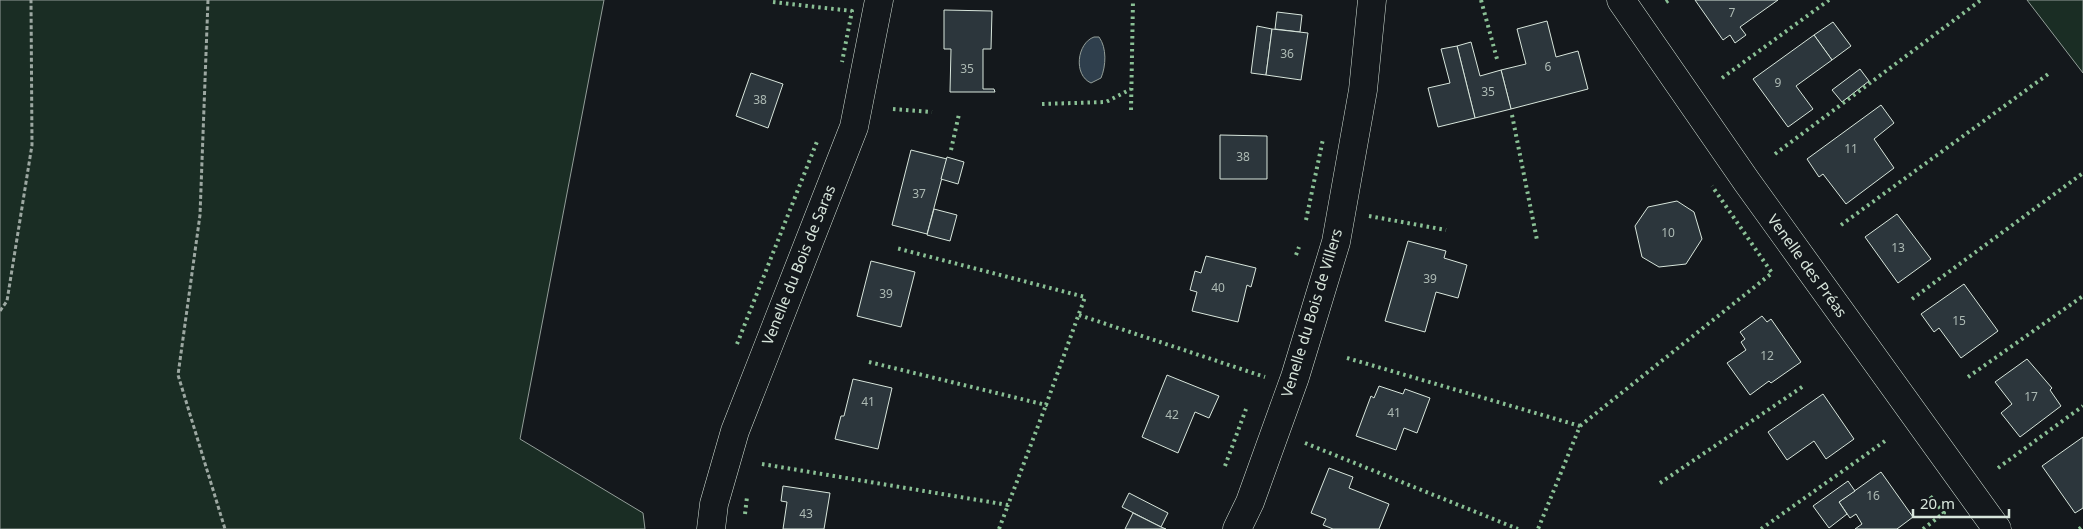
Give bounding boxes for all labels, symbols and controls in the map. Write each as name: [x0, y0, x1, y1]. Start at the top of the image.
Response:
house number: 7: [1729, 4, 1736, 21]
house number: 36: [1280, 45, 1294, 62]
house number: 6: [1545, 58, 1552, 75]
house number: 35: [960, 60, 974, 77]
house number: 9: [1775, 74, 1782, 91]
house number: 35: [1481, 83, 1495, 100]
house number: 38: [753, 91, 767, 108]
house number: 11: [1844, 140, 1858, 157]
house number: 38: [1236, 148, 1250, 165]
street label: Venelle du Bois de Saras: [757, 182, 839, 348]
house number: 37: [912, 185, 926, 202]
street label: Venelle des Préas: [1764, 210, 1852, 321]
house number: 10: [1661, 224, 1675, 241]
street label: Venelle du Bois de Villers: [1276, 226, 1346, 399]
house number: 13: [1891, 239, 1905, 256]
house number: 39: [1423, 270, 1437, 287]
house number: 40: [1211, 279, 1225, 296]
house number: 39: [879, 285, 893, 302]
house number: 15: [1952, 312, 1966, 329]
house number: 12: [1760, 347, 1774, 364]
house number: 17: [2024, 388, 2038, 405]
house number: 41: [861, 393, 875, 410]
house number: 41: [1387, 404, 1401, 421]
house number: 42: [1165, 406, 1179, 423]
scale bar: [1913, 486, 2009, 518]
house number: 16: [1866, 487, 1880, 504]
text: 20 m: [1920, 493, 1955, 513]
house number: 43: [799, 505, 813, 522]

